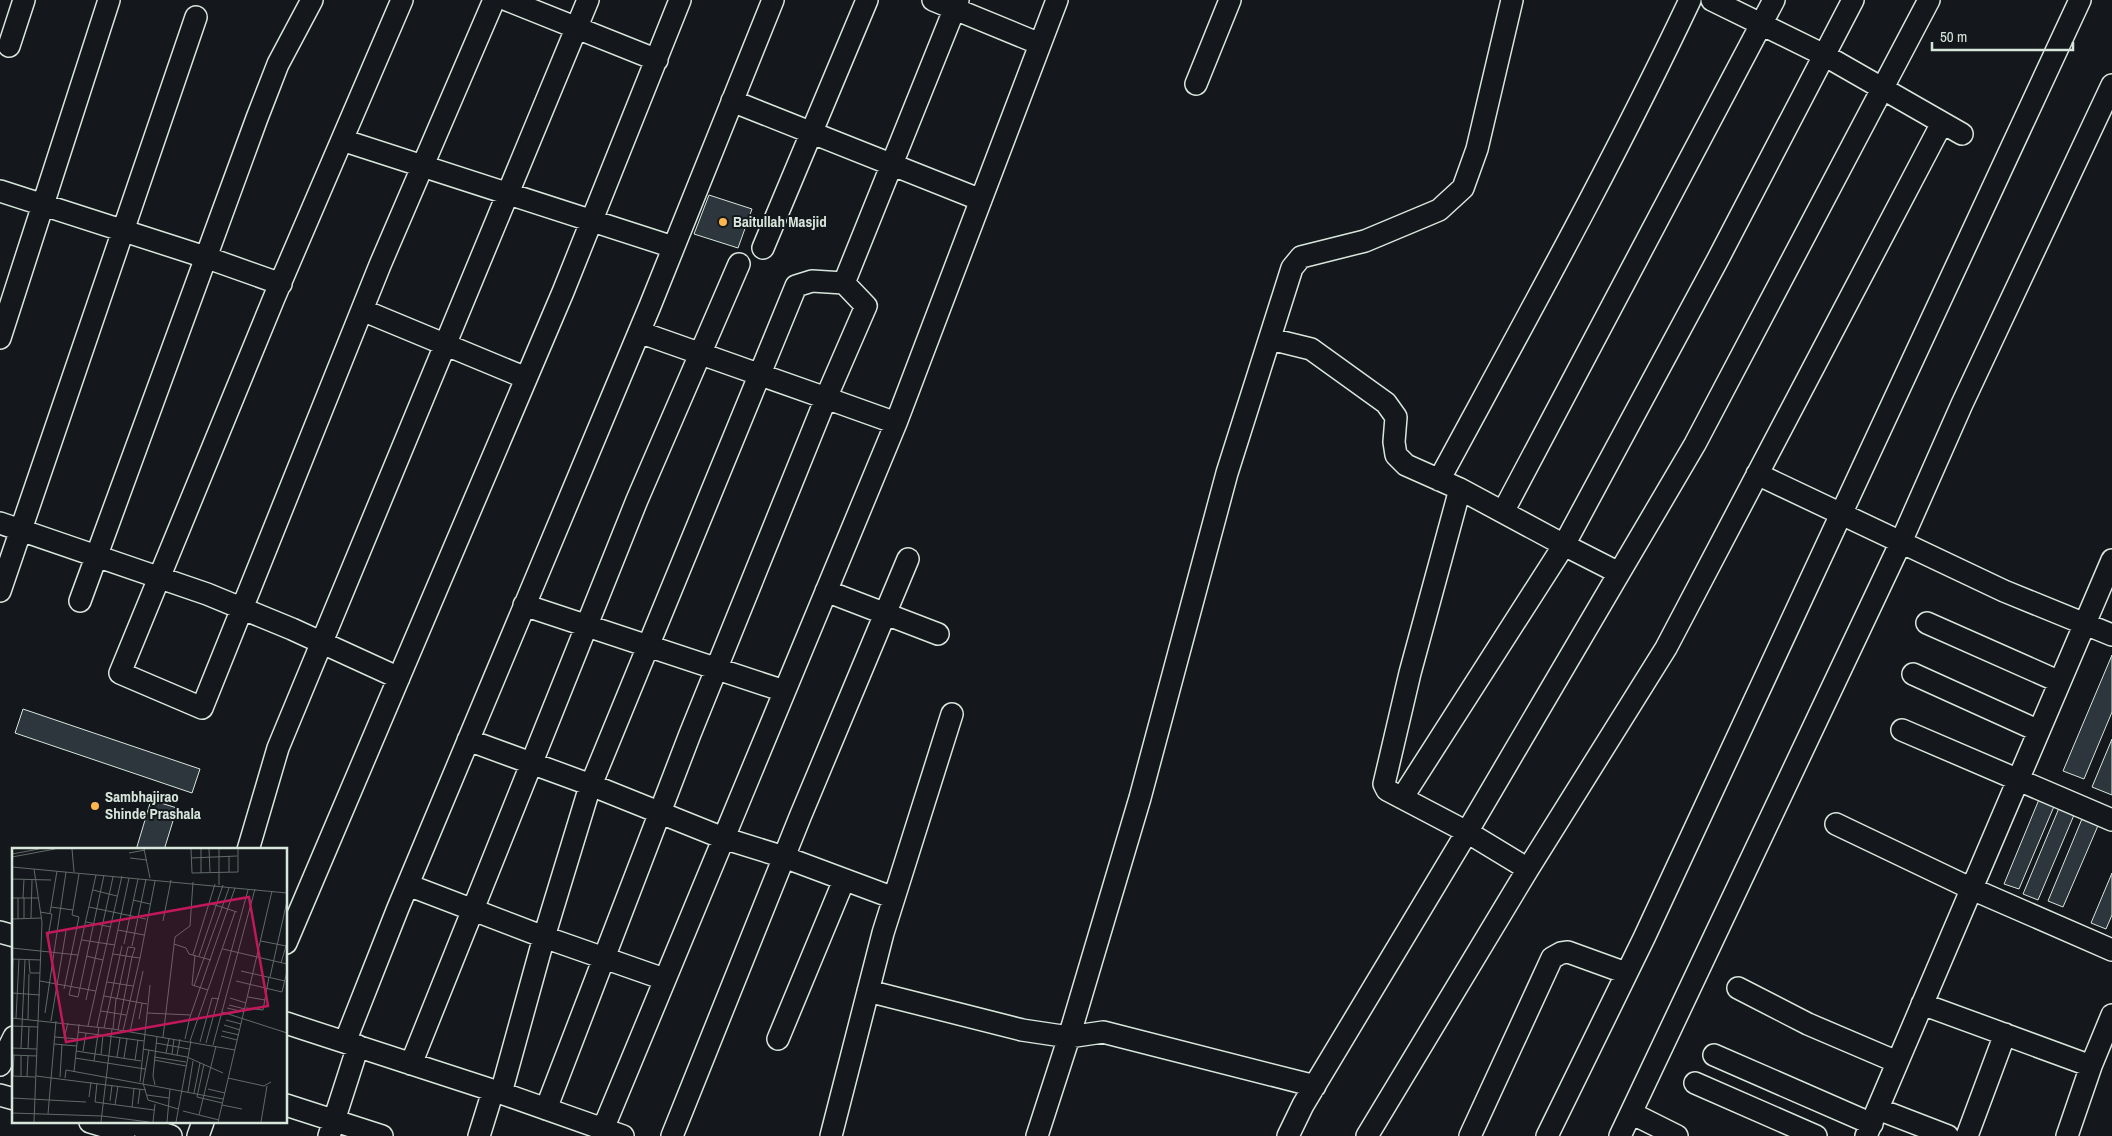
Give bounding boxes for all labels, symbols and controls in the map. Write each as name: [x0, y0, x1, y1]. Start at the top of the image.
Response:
scale bar: [1932, 20, 2073, 52]
text: 50 m: [1940, 26, 1967, 47]
place label: Baitullah Masjid: [733, 211, 827, 232]
marker: Baitullah Masjid: [717, 216, 729, 228]
place label: Sambhajirao Shinde Prashala: [105, 786, 201, 824]
marker: Sambhajirao Shinde Prashala: [89, 800, 101, 812]
inset map: [12, 848, 288, 1124]

